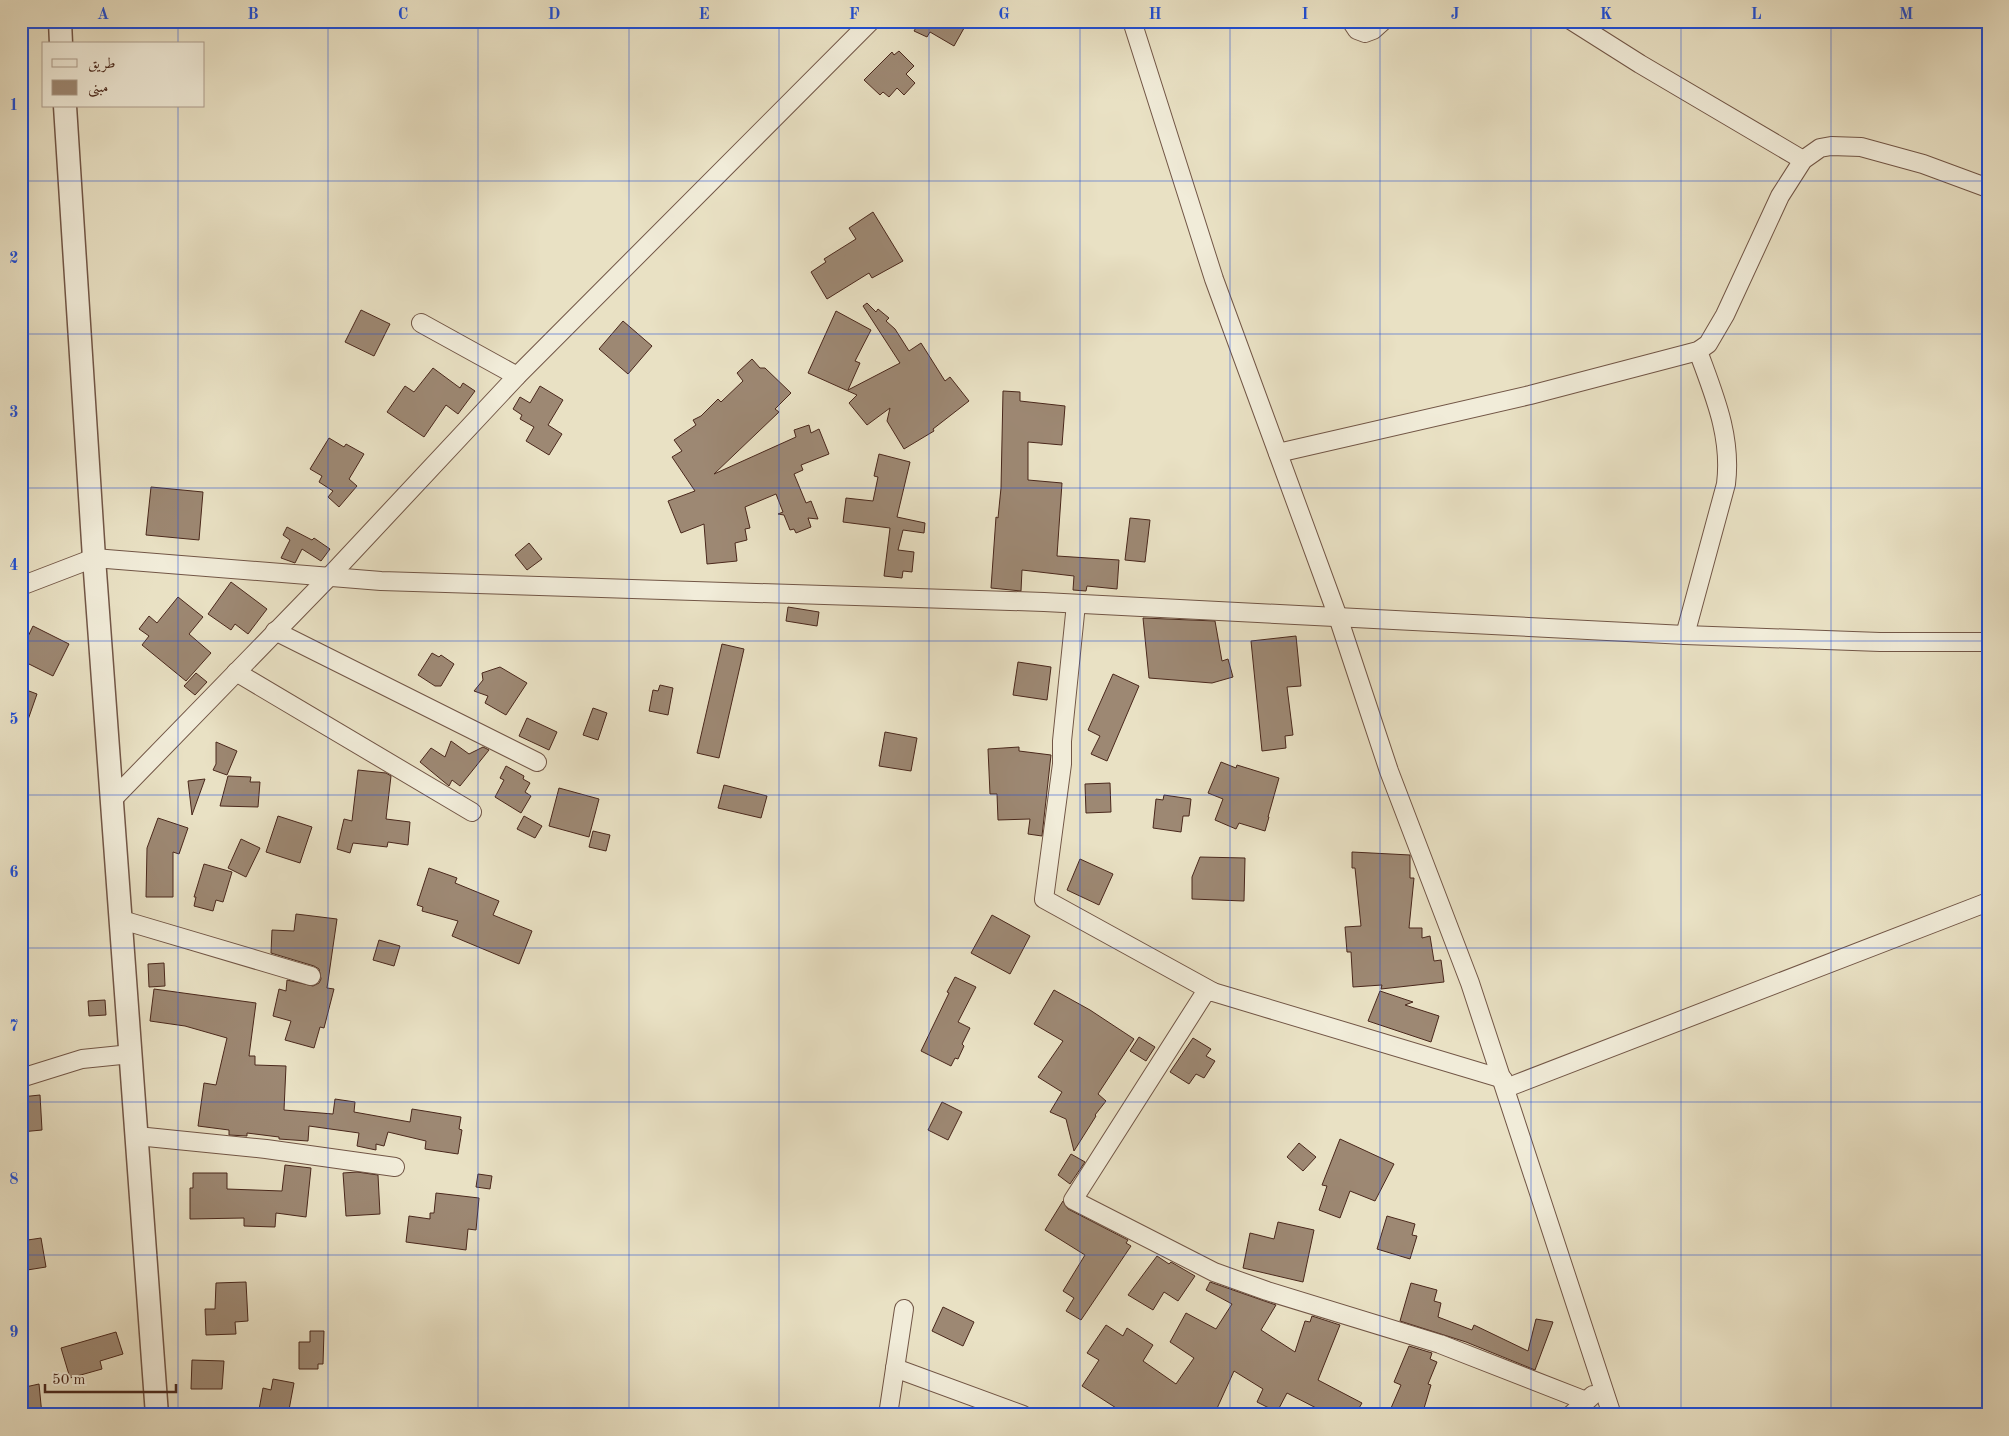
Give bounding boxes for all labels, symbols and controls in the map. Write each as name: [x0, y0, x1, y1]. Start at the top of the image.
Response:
text: A: [97, 7, 109, 23]
text: B: [247, 7, 259, 23]
text: C: [398, 7, 408, 23]
text: D: [548, 7, 560, 23]
text: E: [698, 7, 710, 23]
text: F: [849, 7, 860, 23]
text: G: [998, 7, 1010, 23]
text: H: [1148, 7, 1162, 23]
text: I: [1301, 7, 1309, 23]
text: J: [1451, 7, 1460, 23]
text: K: [1600, 7, 1612, 23]
text: L: [1751, 7, 1762, 23]
text: M: [1899, 7, 1913, 23]
legend: [42, 42, 205, 108]
text: طريق: [88, 57, 115, 73]
text: مبنى: [88, 81, 108, 98]
text: 1: [9, 98, 19, 114]
text: 2: [9, 251, 19, 267]
text: 3: [9, 405, 19, 421]
text: 4: [9, 558, 19, 574]
text: 5: [9, 712, 19, 728]
text: 6: [9, 865, 19, 881]
text: 7: [9, 1019, 19, 1035]
text: 8: [9, 1172, 19, 1188]
text: 9: [9, 1325, 19, 1341]
scale bar: [45, 1361, 176, 1393]
text: 50 m: [52, 1373, 86, 1388]

